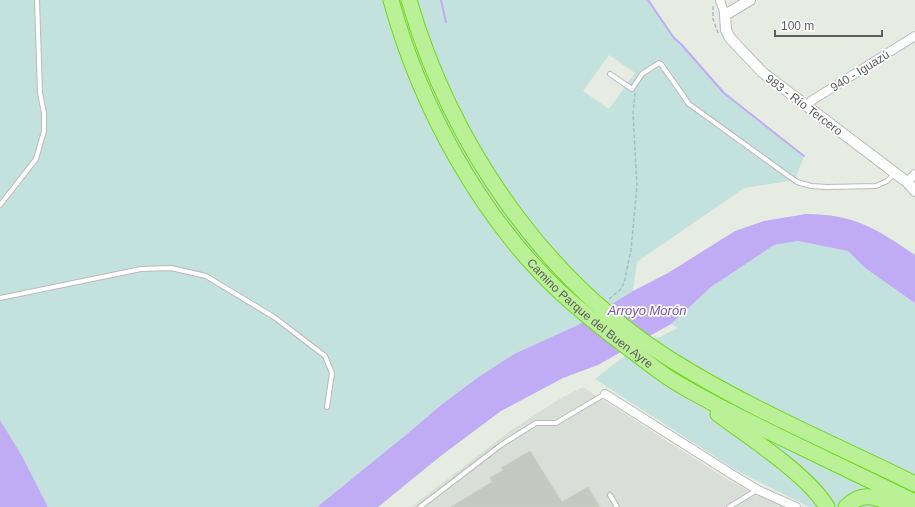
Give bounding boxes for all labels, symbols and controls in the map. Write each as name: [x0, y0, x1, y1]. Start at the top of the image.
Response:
scale bar: [775, 12, 882, 38]
text: 100 m: [781, 19, 814, 33]
street label: 940 - Iguazú: [828, 47, 892, 95]
street label: 983 - Río Tercero: [763, 72, 845, 139]
street label: Camino Parque del Buen Ayre: [524, 256, 656, 371]
water label: Arroyo Morón: [607, 303, 686, 318]

